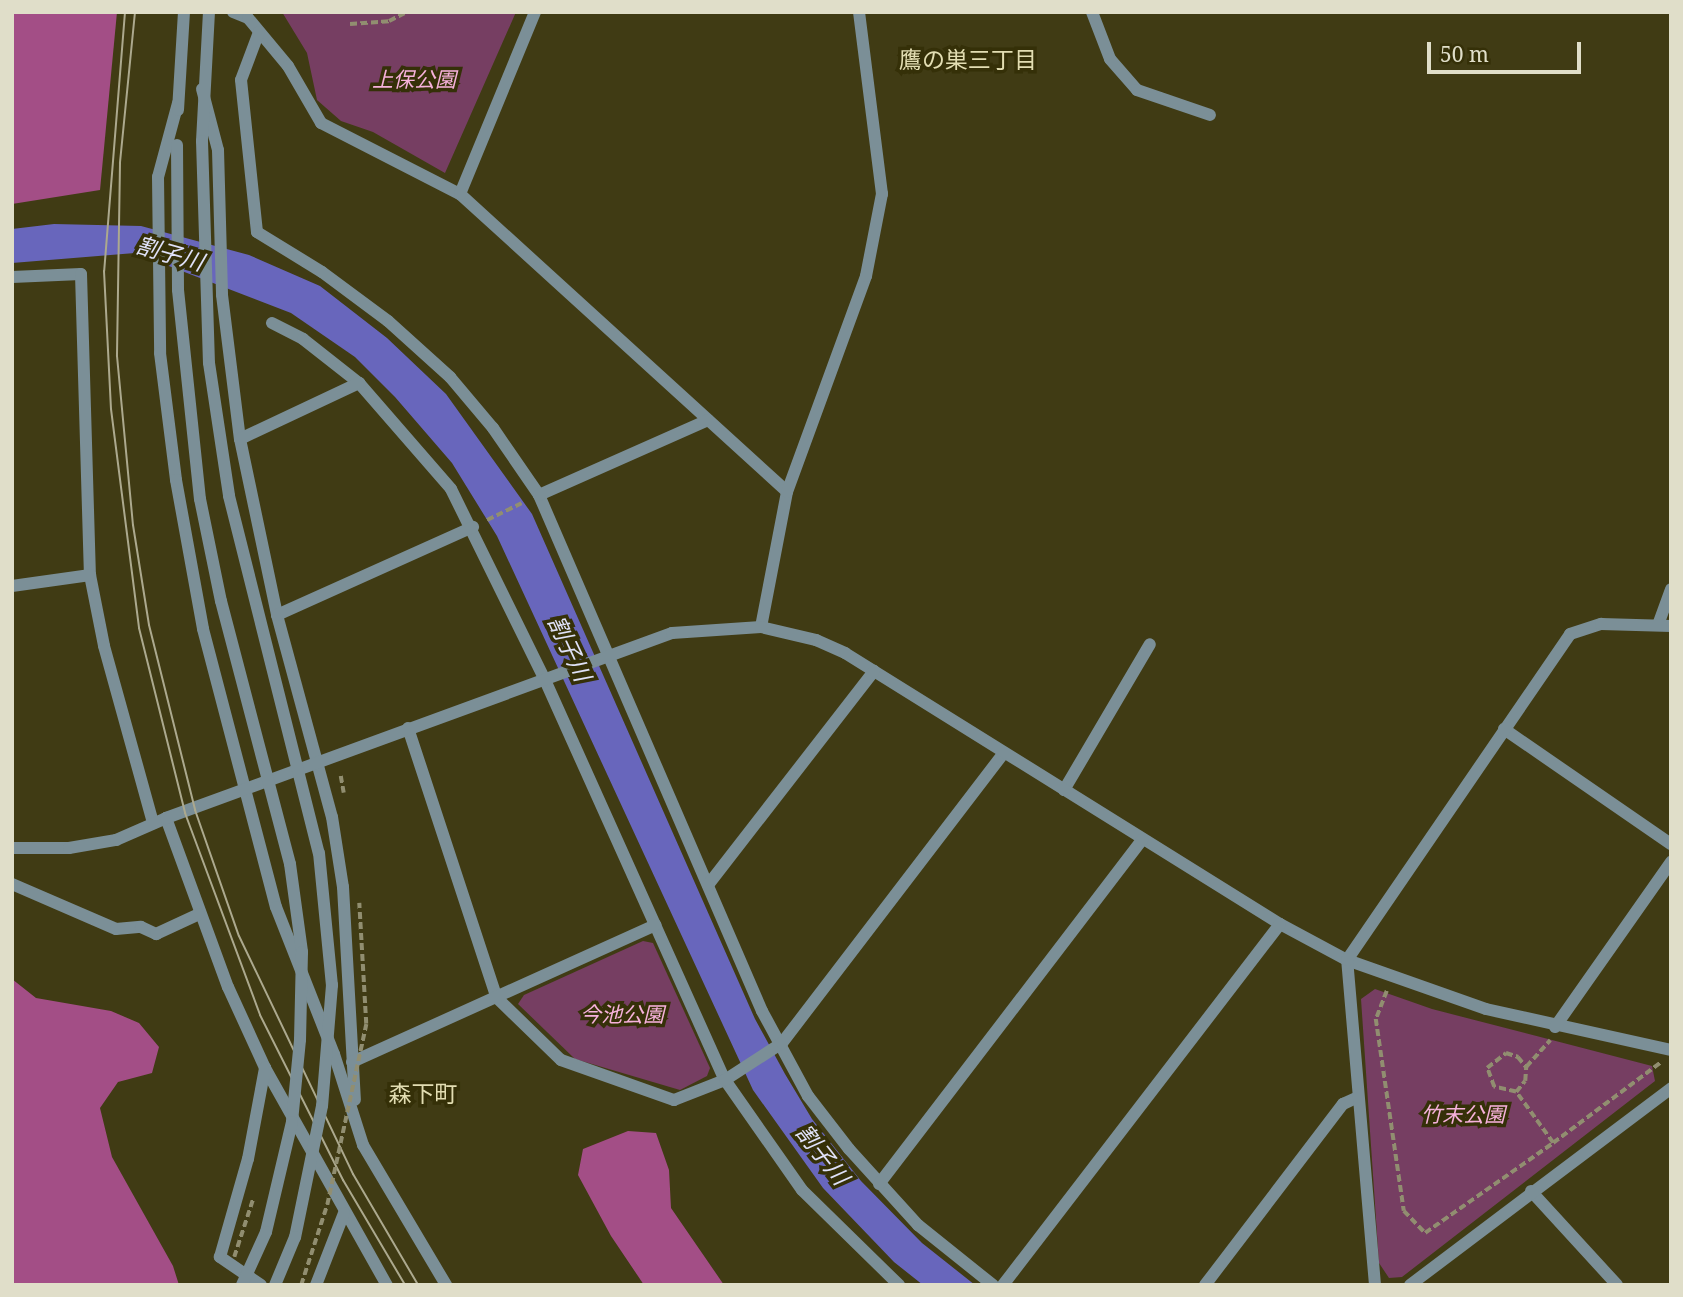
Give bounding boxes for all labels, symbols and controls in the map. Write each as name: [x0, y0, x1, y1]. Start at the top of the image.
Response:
scale bar: [1431, 28, 1585, 72]
text: 50 m: [1440, 40, 1489, 68]
district label: 鷹の巣三丁目: [899, 45, 1037, 73]
park label: 上保公園: [372, 66, 456, 92]
water label: 割子川: [133, 230, 207, 276]
water label: 割子川: [543, 611, 597, 685]
park label: 今池公園: [580, 1001, 664, 1027]
district label: 森下町: [389, 1079, 457, 1107]
park label: 竹末公園: [1421, 1101, 1505, 1127]
water label: 割子川: [791, 1118, 855, 1190]

